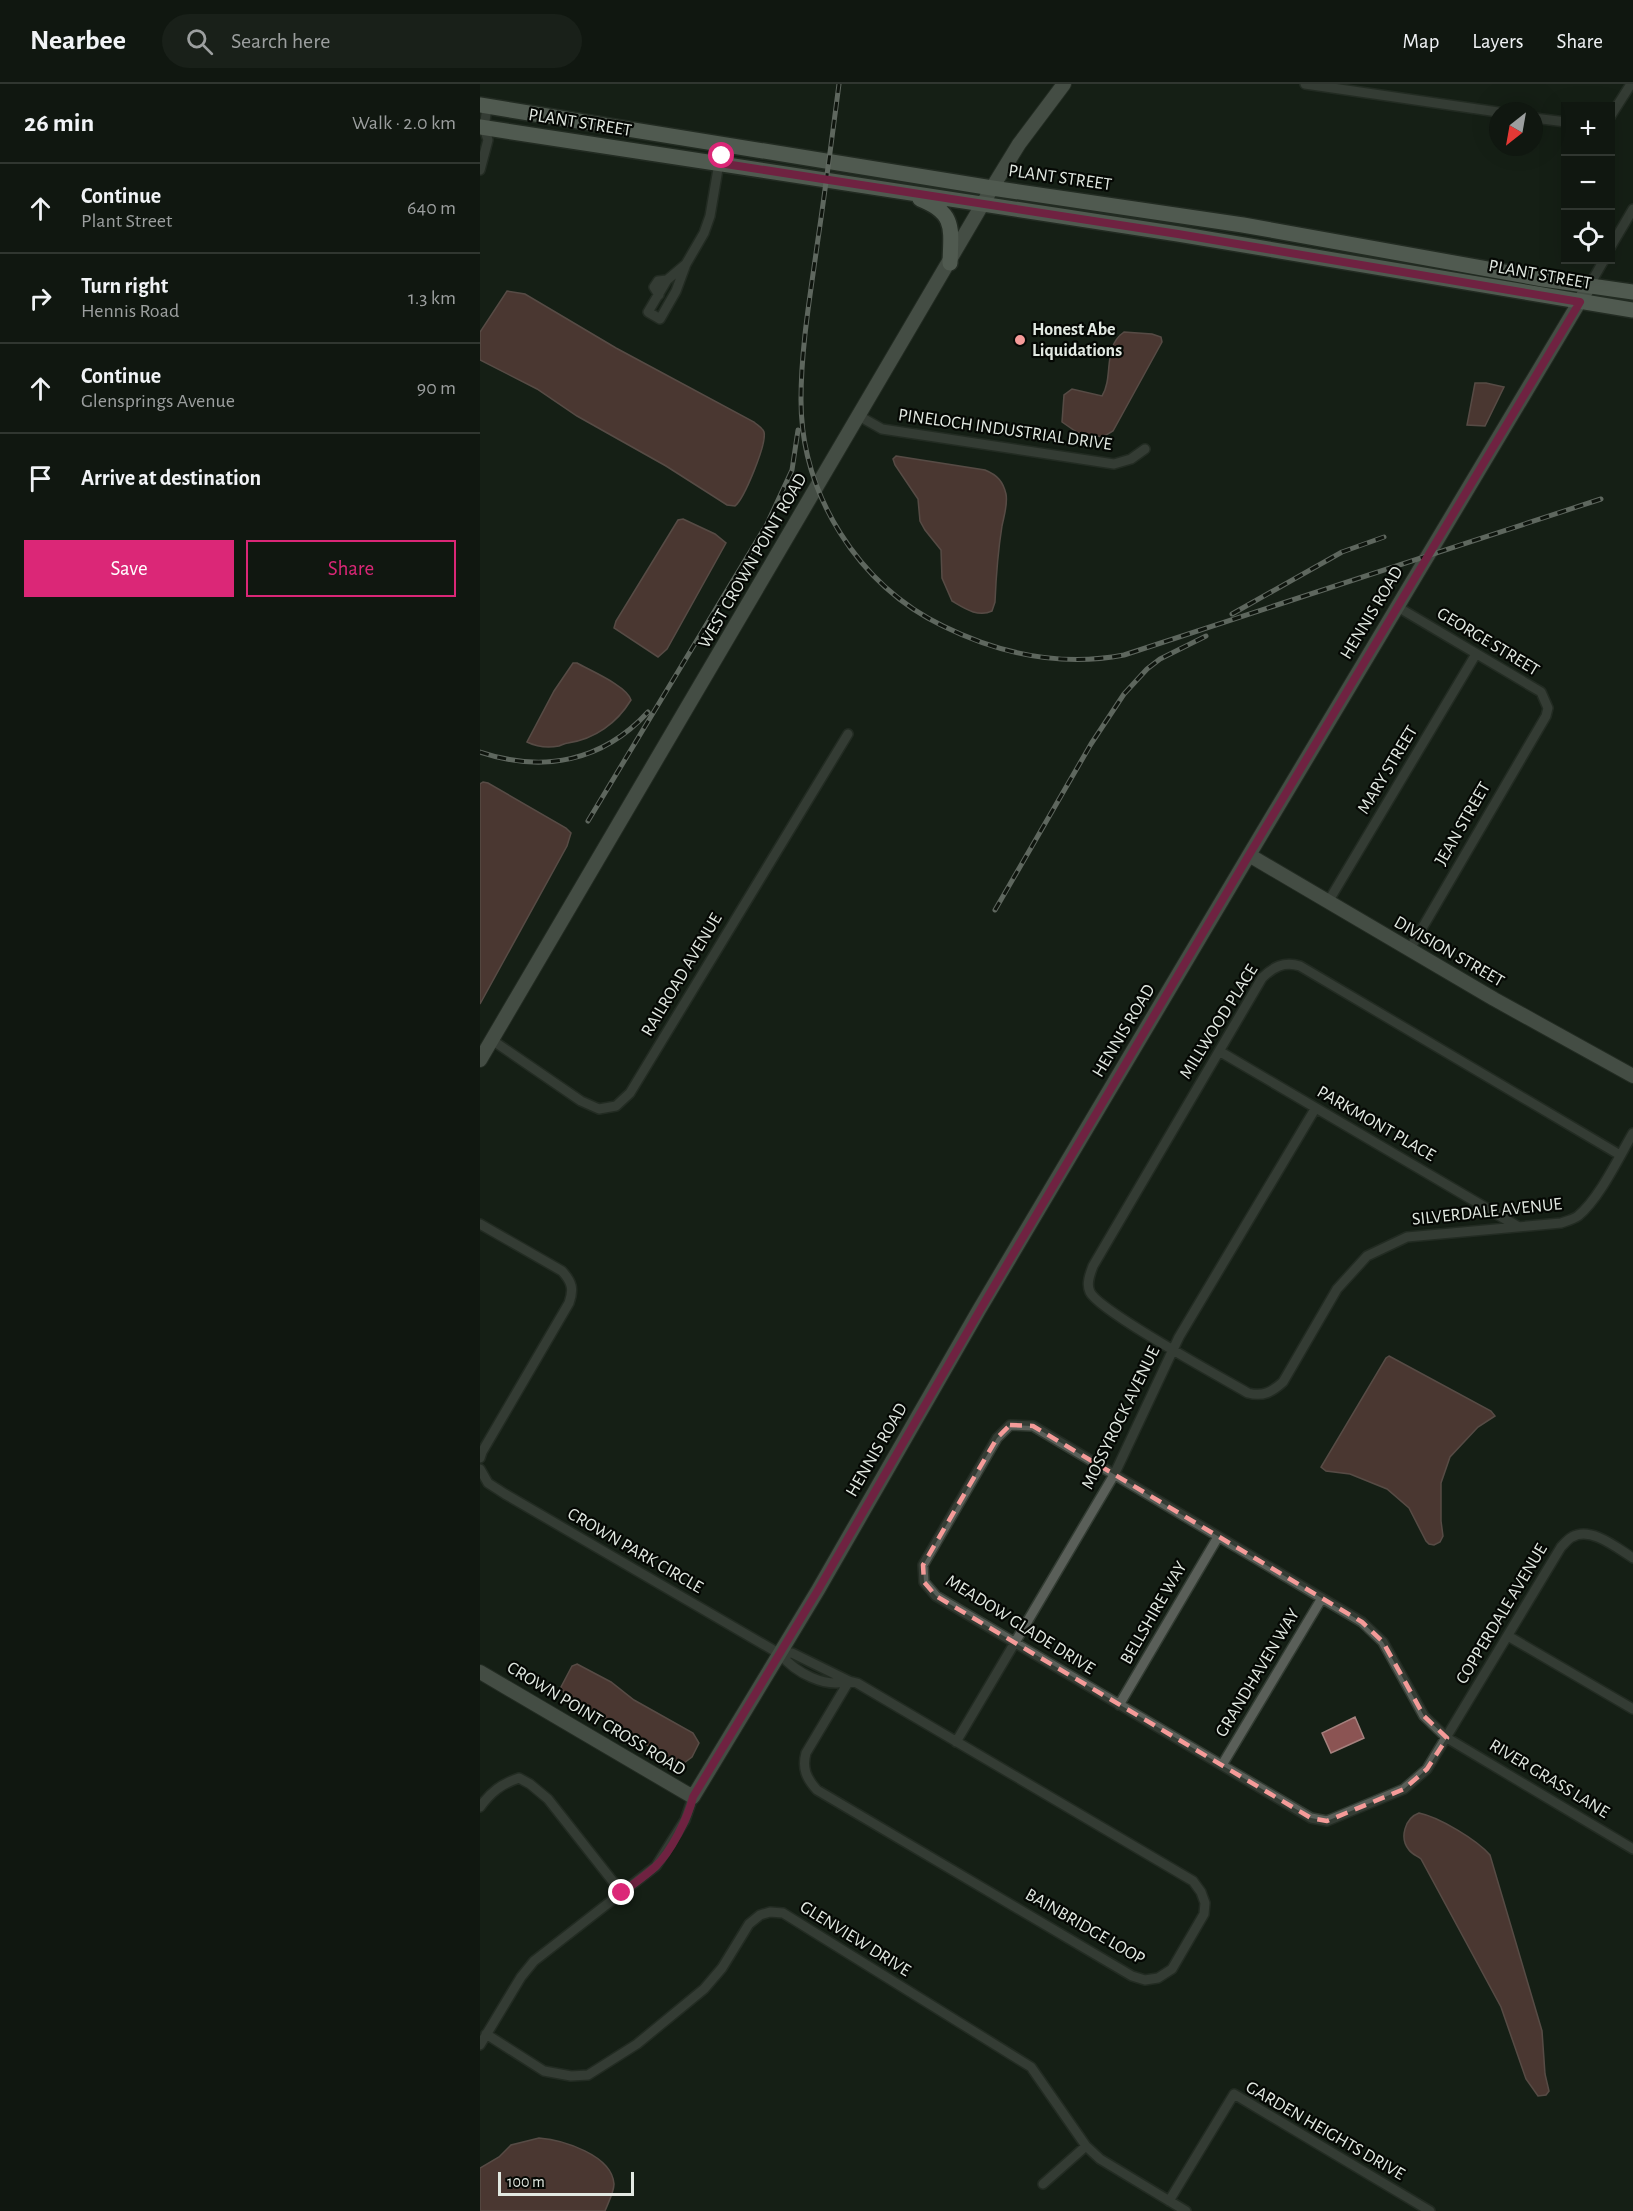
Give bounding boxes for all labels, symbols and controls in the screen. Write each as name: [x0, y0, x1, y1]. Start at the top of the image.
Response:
search box: [162, 14, 582, 68]
icon: search: [183, 25, 216, 58]
text: Nearbee: [30, 27, 126, 55]
text: Search here: [231, 30, 330, 52]
text: Map: [1403, 31, 1439, 52]
text: Layers: [1472, 31, 1523, 52]
text: Share: [1556, 31, 1603, 52]
north arrow: [1489, 102, 1543, 156]
map controls: [1561, 102, 1615, 264]
button: +: [1561, 102, 1615, 156]
street label: PLANT STREET: [527, 106, 633, 140]
text: 26 min: [24, 110, 94, 136]
text: Walk · 2.0 km: [352, 113, 456, 133]
route start: [708, 142, 734, 168]
button: −: [1561, 156, 1615, 210]
street label: PLANT STREET: [1007, 162, 1113, 194]
text: Continue: [81, 185, 161, 207]
icon: ahead: [24, 192, 57, 225]
text: 640 m: [407, 198, 456, 218]
button: locate: [1561, 210, 1615, 264]
text: Plant Street: [81, 211, 172, 231]
street label: PLANT STREET: [1487, 257, 1593, 293]
text: Turn right: [81, 275, 168, 297]
icon: right: [24, 282, 57, 315]
text: 1.3 km: [408, 288, 456, 308]
text: Hennis Road: [81, 301, 179, 321]
place label: Honest Abe Liquidations: [1032, 321, 1122, 360]
marker: Honest Abe Liquidations: [1013, 333, 1027, 347]
text: Continue: [81, 365, 161, 387]
icon: ahead: [24, 372, 57, 405]
text: 90 m: [417, 378, 456, 398]
text: Glensprings Avenue: [81, 391, 235, 411]
street label: PINELOCH INDUSTRIAL DRIVE: [897, 406, 1113, 454]
icon: arrive: [24, 462, 57, 495]
text: Arrive at destination: [81, 467, 261, 489]
street label: WEST CROWN POINT ROAD: [695, 470, 811, 652]
button: Save: [24, 540, 234, 597]
button: Share: [246, 540, 456, 597]
street label: HENNIS ROAD: [1337, 563, 1407, 663]
street label: GEORGE STREET: [1434, 604, 1543, 680]
street label: MARY STREET: [1355, 722, 1421, 817]
street label: JEAN STREET: [1432, 779, 1494, 869]
street label: RAILROAD AVENUE: [638, 910, 726, 1040]
street label: DIVISION STREET: [1391, 913, 1507, 991]
street label: MILLWOOD PLACE: [1177, 961, 1262, 1082]
street label: HENNIS ROAD: [1089, 981, 1159, 1081]
street label: PARKMONT PLACE: [1314, 1083, 1438, 1165]
street label: SILVERDALE AVENUE: [1411, 1195, 1563, 1229]
street label: MOSSYROCK AVENUE: [1079, 1343, 1164, 1492]
street label: HENNIS ROAD: [843, 1400, 911, 1500]
street label: CROWN PARK CIRCLE: [564, 1505, 706, 1597]
street label: COPPERDALE AVENUE: [1453, 1540, 1551, 1687]
street label: BELLSHIRE WAY: [1117, 1558, 1191, 1667]
street label: MEADOW GLADE DRIVE: [942, 1572, 1098, 1678]
street label: GRANDHAVEN WAY: [1213, 1605, 1304, 1740]
street label: CROWN POINT CROSS ROAD: [504, 1659, 688, 1779]
street label: RIVER GRASS LANE: [1486, 1736, 1612, 1822]
route end: [608, 1879, 634, 1905]
street label: BAINBRIDGE LOOP: [1022, 1885, 1148, 1969]
street label: GLENVIEW DRIVE: [797, 1898, 914, 1980]
street label: GARDEN HEIGHTS DRIVE: [1243, 2078, 1408, 2184]
scale bar: [498, 2169, 634, 2196]
text: 100 m: [507, 2174, 545, 2190]

